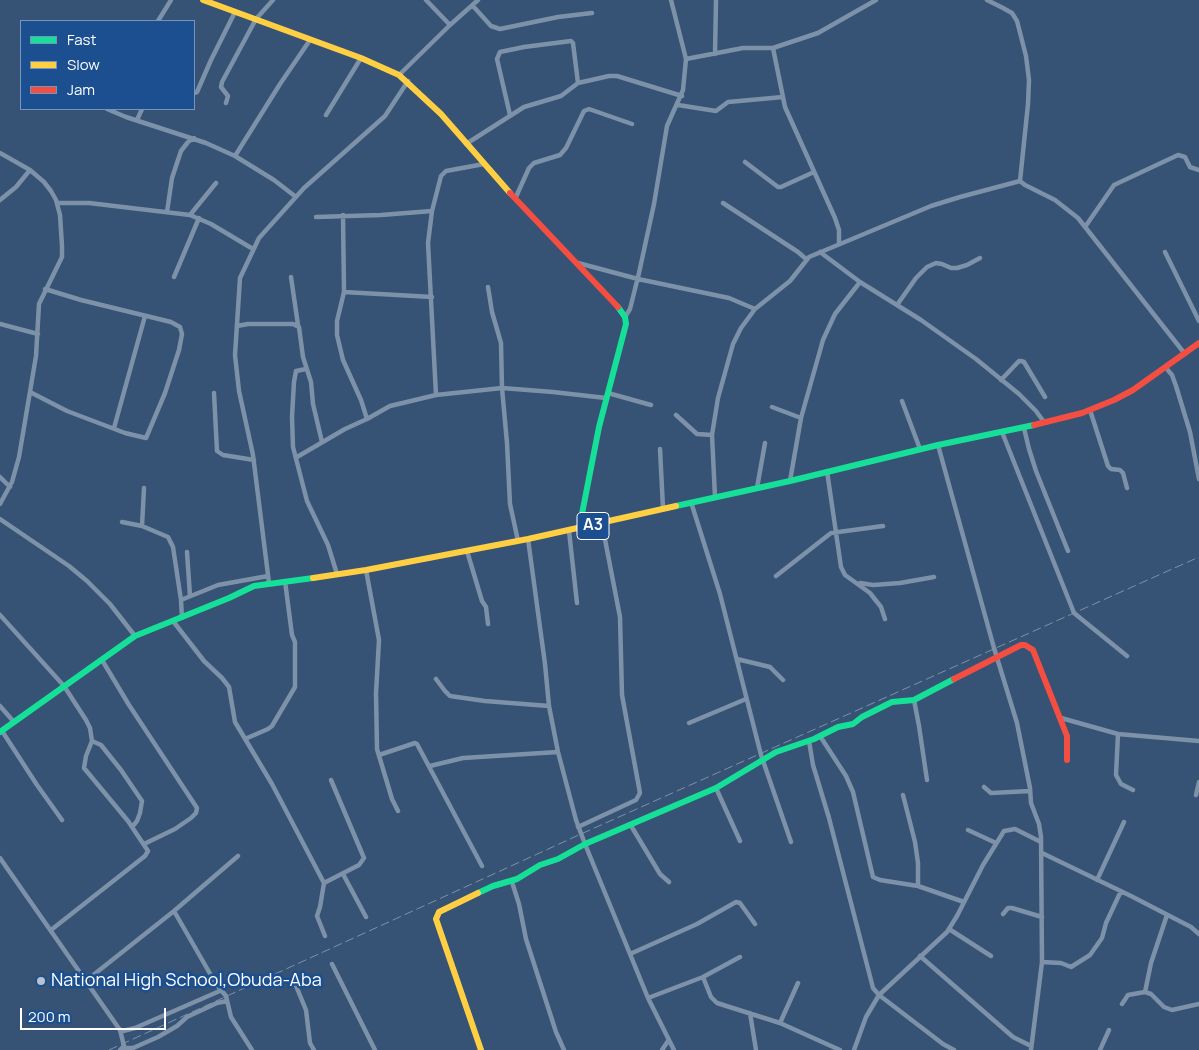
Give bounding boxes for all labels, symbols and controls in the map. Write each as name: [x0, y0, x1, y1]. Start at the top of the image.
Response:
legend: [20, 20, 195, 110]
text: Fast: [67, 29, 96, 50]
text: Slow: [67, 54, 100, 75]
text: Jam: [67, 79, 95, 100]
road number: A3: [577, 512, 609, 540]
place label: National High School,Obuda-Aba: [51, 970, 322, 992]
marker: National High School,Obuda-Aba: [35, 975, 47, 987]
scale bar: [22, 998, 169, 1030]
text: 200 m: [28, 1006, 71, 1027]

